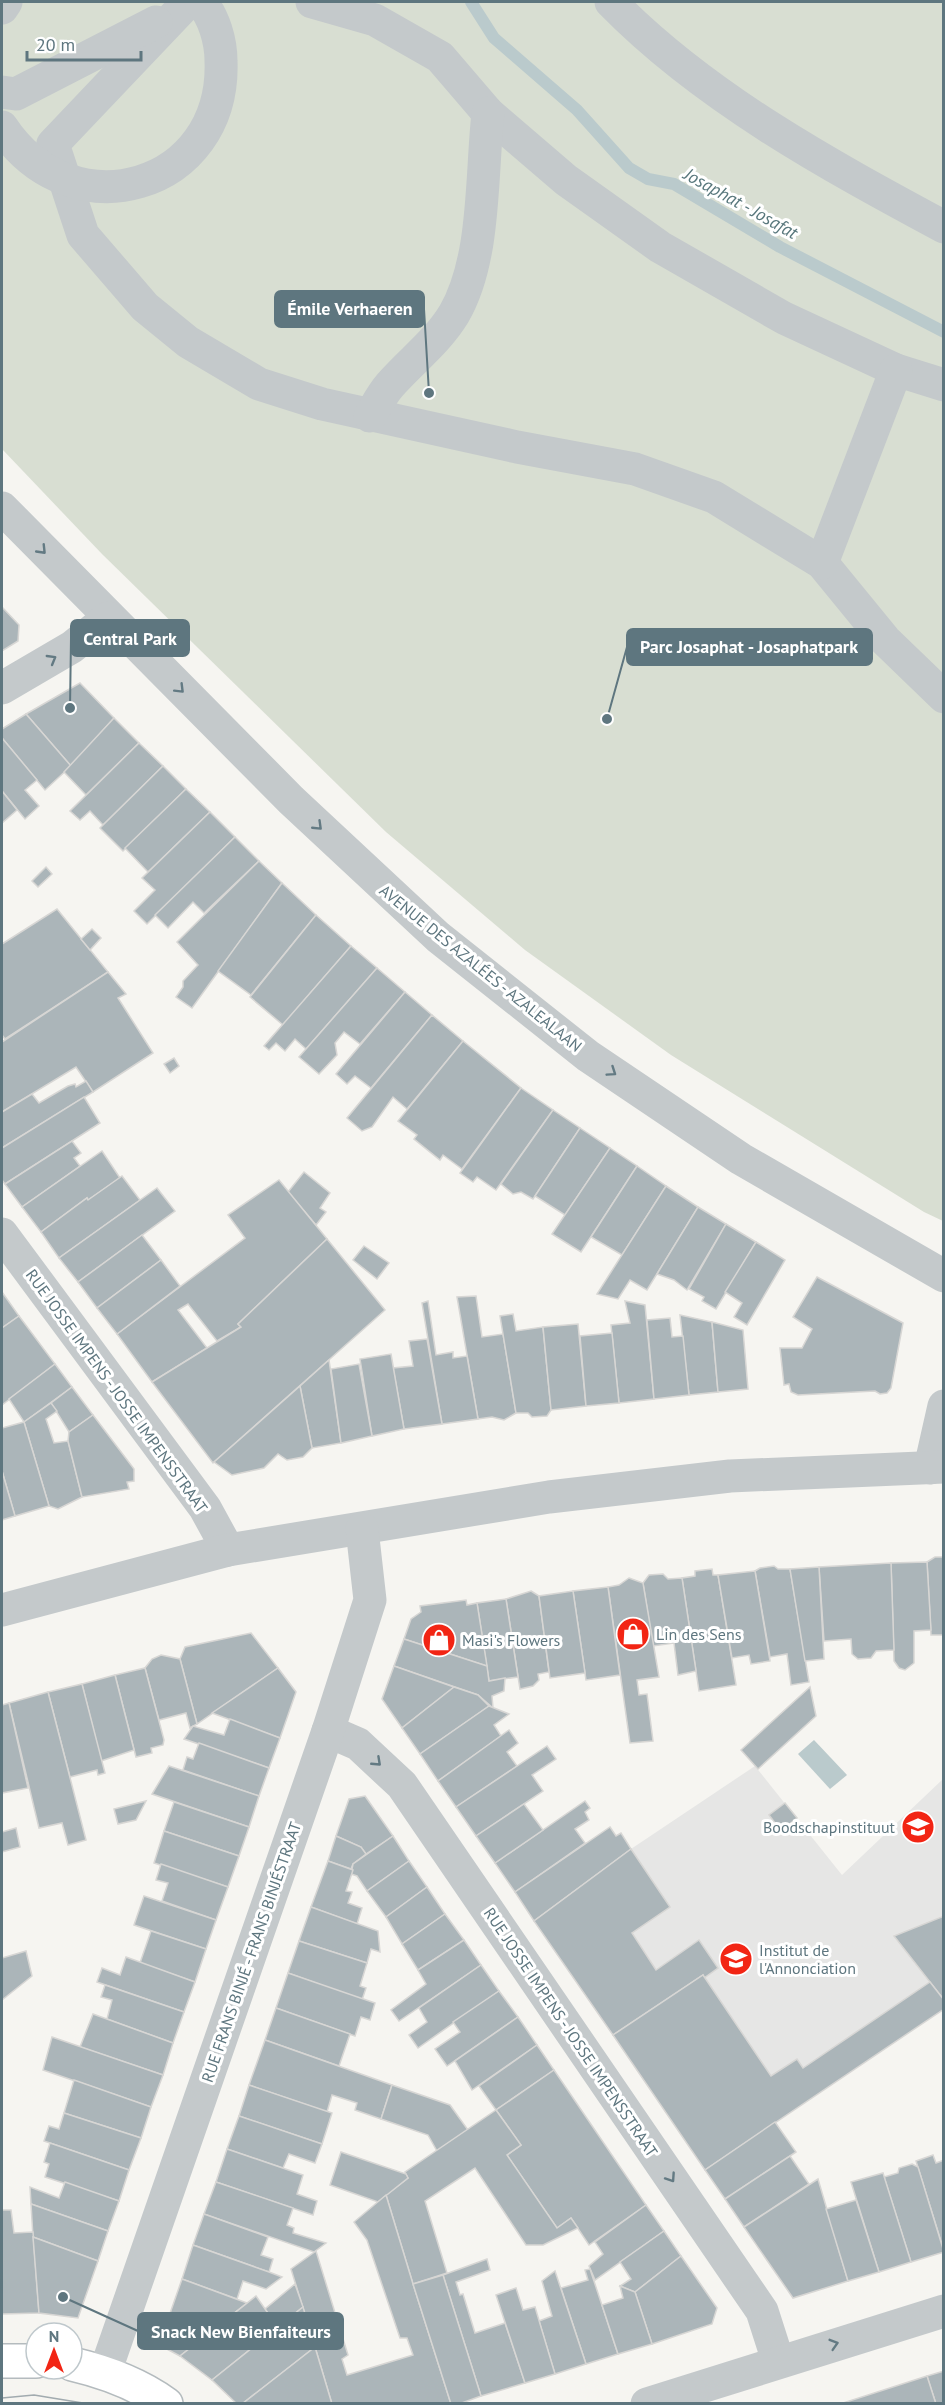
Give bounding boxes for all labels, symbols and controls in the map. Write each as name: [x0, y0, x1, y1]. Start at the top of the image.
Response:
scale bar: [27, 24, 141, 62]
text: 20 m: [36, 33, 75, 56]
water label: Josaphat - Josafat: [678, 161, 803, 244]
callout: Émile Verhaeren: [275, 291, 424, 327]
text: Émile Verhaeren: [287, 297, 413, 320]
one-way arrow: [35, 543, 46, 554]
callout: Central Park: [71, 620, 189, 656]
text: Central Park: [83, 627, 177, 650]
callout: Parc Josaphat - Josaphatpark: [627, 629, 872, 665]
text: Parc Josaphat - Josaphatpark: [640, 635, 858, 658]
one-way arrow: [46, 654, 56, 666]
one-way arrow: [172, 681, 183, 692]
one-way arrow: [310, 819, 321, 830]
street label: AVENUE DES AZALÉES - AZALEALAAN: [376, 880, 586, 1056]
one-way arrow: [605, 1065, 616, 1076]
street label: RUE JOSSE IMPENS - JOSSE IMPENSSTRAAT: [22, 1265, 212, 1517]
shop icon: Lin des Sens: [615, 1616, 651, 1652]
shop icon: Masi's Flowers: [421, 1622, 457, 1658]
place label: Lin des Sens: [656, 1624, 742, 1644]
place label: Masi's Flowers: [462, 1630, 561, 1650]
one-way arrow: [370, 1755, 381, 1766]
school or university icon: Boodschapinstituut: [900, 1809, 936, 1845]
place label: Boodschapinstituut: [763, 1817, 896, 1837]
street label: RUE FRANS BINJÉ - FRANS BINJÉSTRAAT: [197, 1819, 305, 2085]
street label: RUE JOSSE IMPENS - JOSSE IMPENSSTRAAT: [480, 1903, 662, 2161]
place label: Institut de l'Annonciation: [759, 1940, 856, 1978]
school or university icon: Institut de l'Annonciation: [718, 1941, 754, 1977]
one-way arrow: [664, 2171, 675, 2182]
callout: Snack New Bienfaiteurs: [138, 2313, 343, 2349]
text: Snack New Bienfaiteurs: [151, 2320, 331, 2343]
north arrow: [24, 2321, 84, 2381]
text: N: [49, 2326, 59, 2346]
one-way arrow: [828, 2339, 839, 2352]

